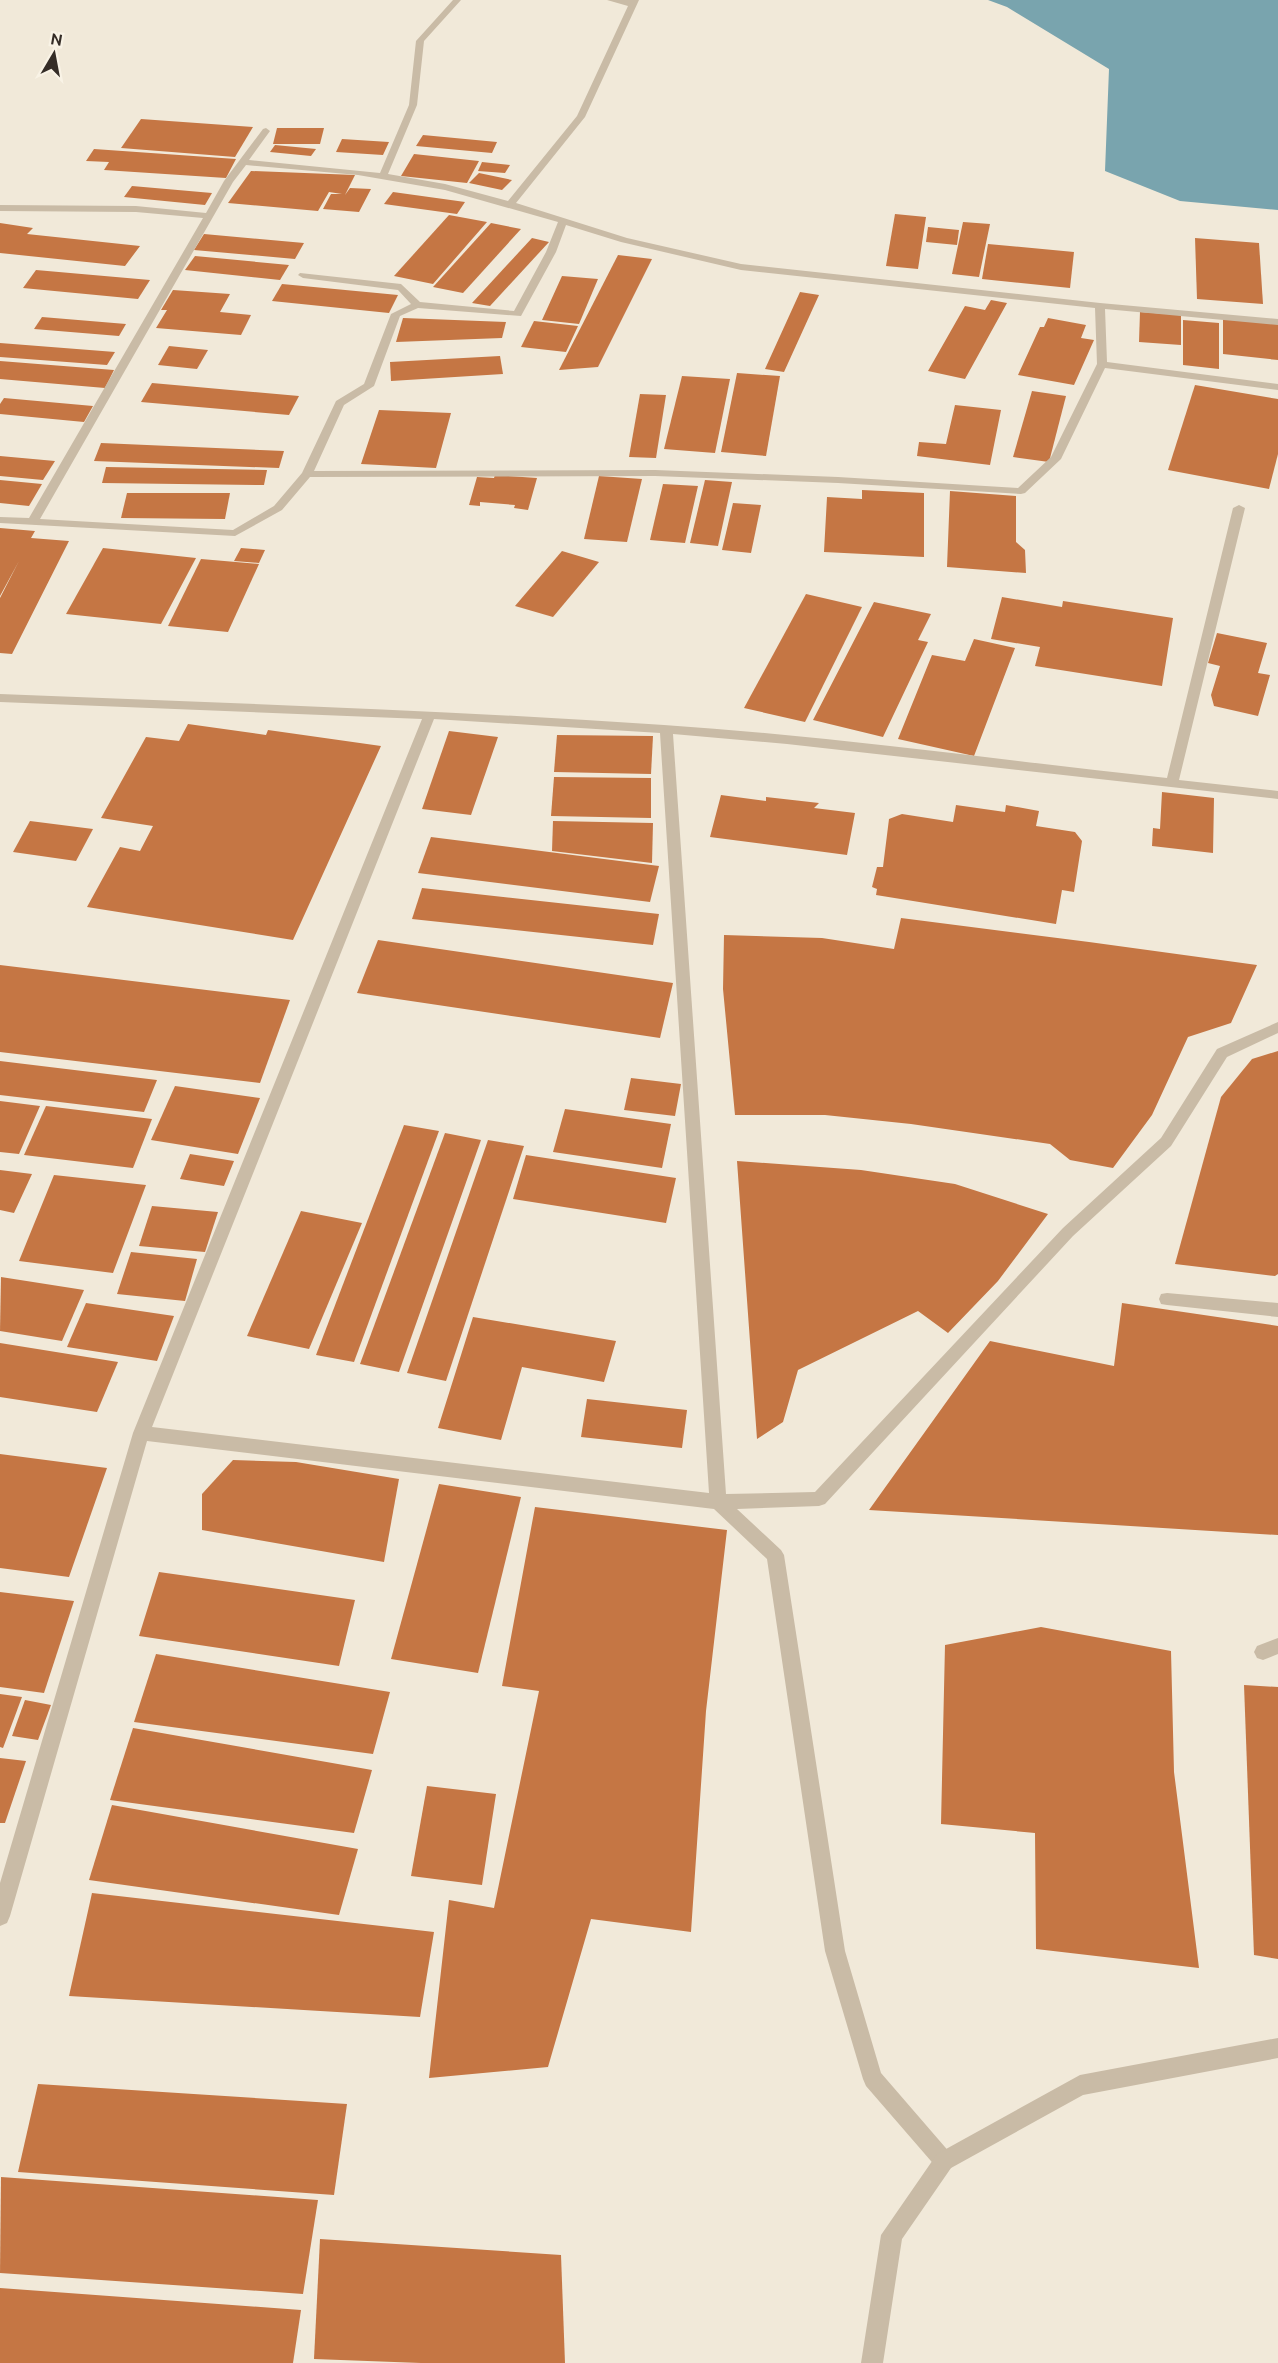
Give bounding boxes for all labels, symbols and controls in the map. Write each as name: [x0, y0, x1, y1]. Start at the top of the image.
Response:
north arrow: [24, 24, 84, 84]
text: N: [49, 29, 64, 49]

